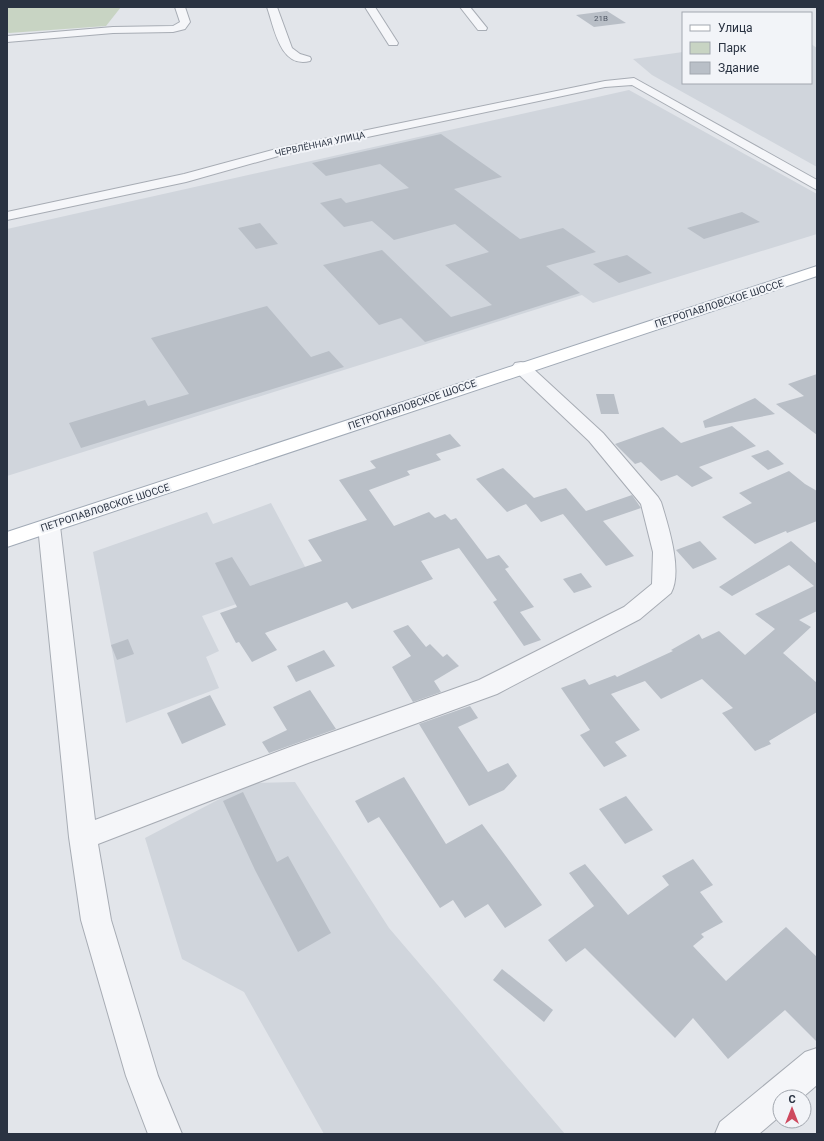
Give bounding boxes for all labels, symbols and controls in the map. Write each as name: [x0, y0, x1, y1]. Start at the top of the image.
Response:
legend: [682, 12, 812, 84]
house number: 21В: [594, 14, 608, 23]
text: Улица: [718, 21, 753, 35]
text: Парк: [718, 41, 747, 55]
text: Здание: [718, 61, 759, 75]
street label: ЧЕРВЛЁННАЯ УЛИЦА: [274, 130, 366, 158]
street label: ПЕТРОПАВЛОВСКОЕ ШОССЕ: [653, 277, 785, 330]
street label: ПЕТРОПАВЛОВСКОЕ ШОССЕ: [347, 377, 478, 432]
street label: ПЕТРОПАВЛОВСКОЕ ШОССЕ: [39, 481, 171, 534]
north arrow: [772, 1089, 812, 1129]
text: С: [788, 1093, 796, 1106]

